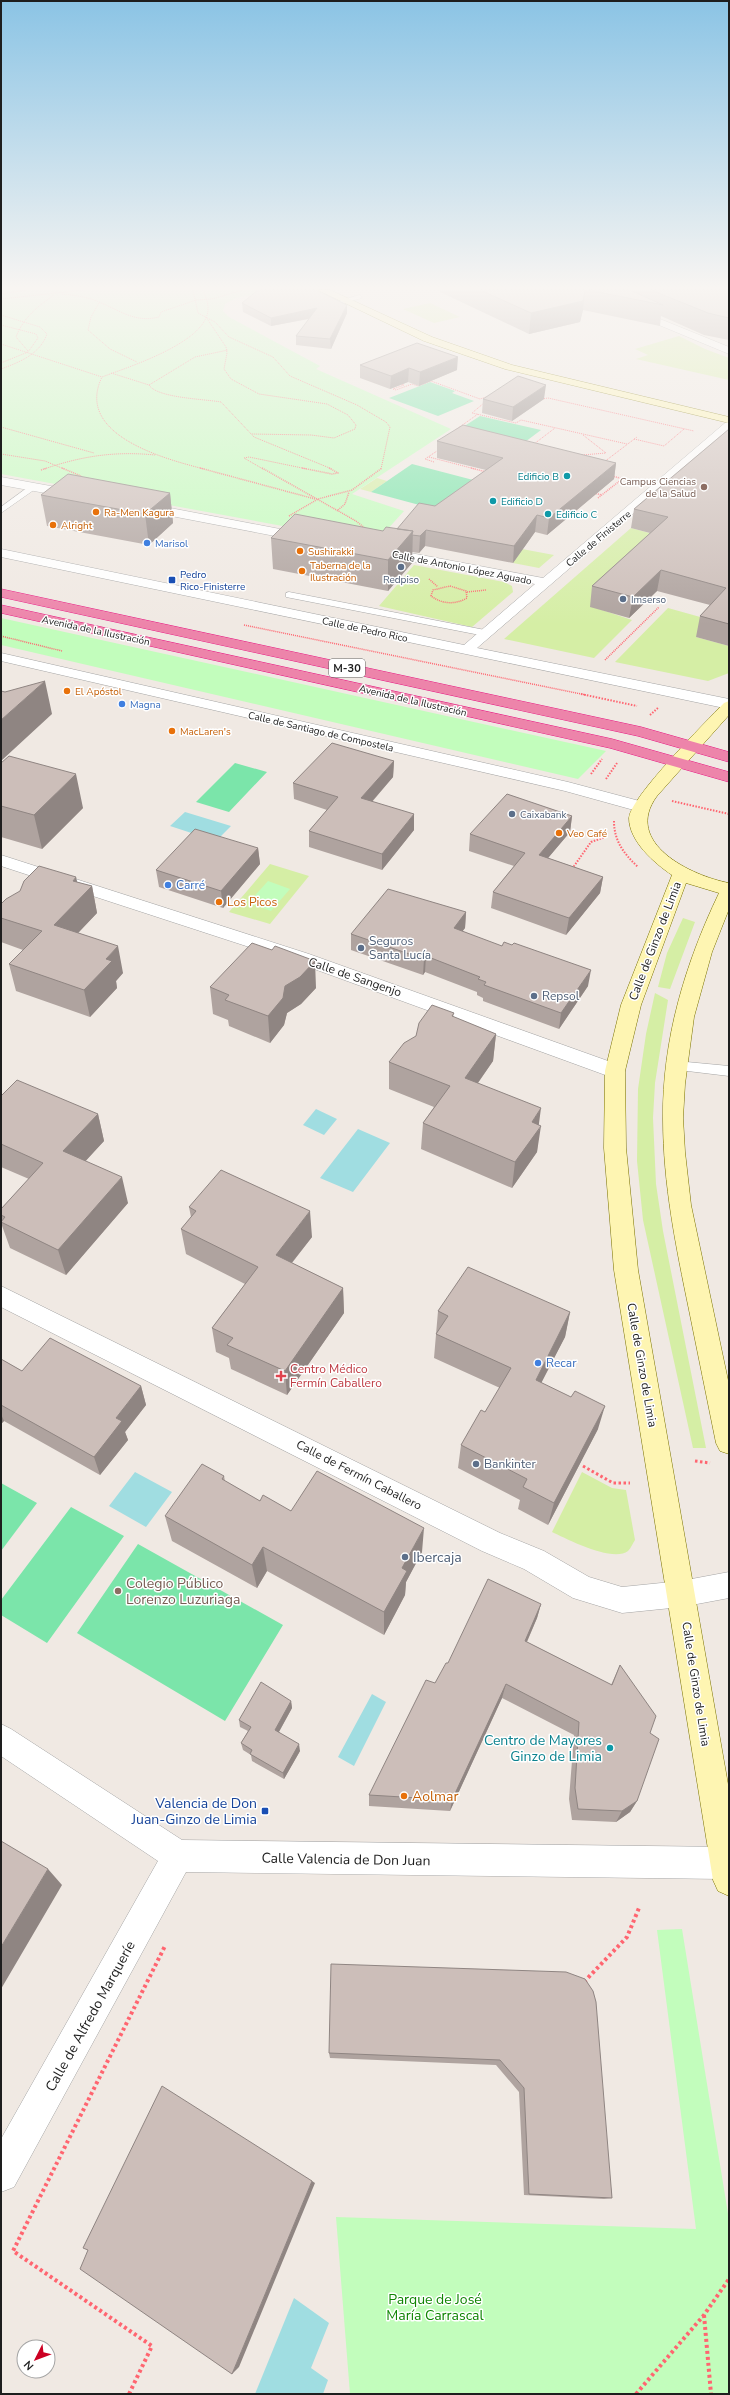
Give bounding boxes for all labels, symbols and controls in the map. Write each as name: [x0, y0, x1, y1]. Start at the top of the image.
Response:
place label: Edificio B: [518, 470, 559, 484]
marker: Edificio B: [562, 471, 572, 481]
place label: Campus Ciencias de la Salud: [620, 475, 696, 501]
marker: Campus Ciencias de la Salud: [699, 482, 709, 492]
place label: Edificio D: [501, 495, 543, 509]
marker: Edificio D: [488, 496, 498, 506]
place label: Ra-Men Kagura: [104, 506, 174, 520]
marker: Ra-Men Kagura: [91, 507, 101, 517]
street label: Calle de Finisterre: [563, 507, 634, 570]
place label: Edificio C: [556, 508, 598, 522]
marker: Edificio C: [543, 509, 553, 519]
place label: Alright: [61, 519, 93, 533]
marker: Alright: [48, 520, 58, 530]
place label: Marisol: [155, 537, 188, 551]
marker: Marisol: [142, 538, 152, 548]
place label: Sushirakki: [308, 545, 354, 559]
marker: Sushirakki: [295, 546, 305, 556]
street label: Calle de Antonio López Aguado: [391, 548, 533, 588]
place label: Taberna de la Ilustración: [310, 559, 371, 585]
marker: Redpiso: [396, 562, 406, 572]
marker: Taberna de la Ilustración: [297, 566, 307, 576]
place label: Pedro Rico-Finisterre: [180, 568, 245, 594]
place label: Redpiso: [383, 573, 420, 587]
marker: Pedro Rico-Finisterre: [167, 575, 177, 585]
place label: Imserso: [631, 593, 667, 607]
marker: Imserso: [618, 594, 628, 604]
street label: Avenida de la Ilustración: [40, 613, 151, 649]
street label: Calle de Pedro Rico: [321, 614, 409, 646]
road number: M-30: [329, 659, 365, 677]
street label: Avenida de la Ilustración: [358, 682, 468, 720]
place label: El Apóstol: [75, 685, 122, 699]
marker: El Apóstol: [62, 686, 72, 696]
place label: Magna: [130, 698, 161, 712]
marker: Magna: [117, 699, 127, 709]
street label: Calle de Santiago de Compostela: [247, 708, 395, 756]
place label: MacLaren's: [180, 725, 231, 739]
marker: MacLaren's: [167, 726, 177, 736]
place label: Caixabank: [520, 808, 568, 822]
marker: Caixabank: [507, 809, 517, 819]
place label: Veo Café: [566, 827, 607, 841]
marker: Veo Café: [554, 828, 564, 838]
place label: Carré: [176, 877, 205, 893]
street label: Calle de Ginzo de Limia: [625, 879, 685, 1003]
marker: Carré: [163, 880, 173, 890]
place label: Los Picos: [227, 894, 277, 910]
marker: Los Picos: [214, 897, 224, 907]
place label: Seguros Santa Lucía: [369, 933, 431, 963]
marker: Seguros Santa Lucía: [356, 943, 366, 953]
street label: Calle de Sangenjo: [306, 954, 404, 1001]
place label: Repsol: [542, 988, 580, 1004]
marker: Repsol: [529, 991, 539, 1001]
street label: Calle de Ginzo de Limia: [623, 1302, 661, 1428]
place label: Recar: [546, 1355, 577, 1371]
marker: Recar: [533, 1358, 543, 1368]
place label: Centro Médico Fermín Caballero: [290, 1361, 382, 1391]
marker: Centro Médico Fermín Caballero: [275, 1370, 287, 1382]
street label: Calle de Fermín Caballero: [293, 1436, 425, 1514]
place label: Bankinter: [484, 1456, 536, 1472]
marker: Bankinter: [471, 1459, 481, 1469]
place label: Ibercaja: [413, 1548, 462, 1567]
marker: Ibercaja: [400, 1552, 410, 1562]
place label: Colegio Público Lorenzo Luzuriaga: [126, 1574, 240, 1609]
marker: Colegio Público Lorenzo Luzuriaga: [113, 1586, 123, 1596]
street label: Calle de Ginzo de Limia: [678, 1621, 714, 1747]
place label: Centro de Mayores Ginzo de Limia: [484, 1731, 602, 1766]
marker: Centro de Mayores Ginzo de Limia: [605, 1743, 615, 1753]
place label: Aolmar: [412, 1787, 458, 1806]
marker: Aolmar: [399, 1791, 409, 1801]
place label: Valencia de Don Juan-Ginzo de Limia: [131, 1794, 257, 1829]
marker: Valencia de Don Juan-Ginzo de Limia: [260, 1806, 270, 1816]
street label: Calle Valencia de Don Juan: [261, 1849, 431, 1870]
street label: Calle de Alfredo Marqueríe: [41, 1938, 140, 2095]
park label: Parque de José María Carrascal: [386, 2290, 485, 2325]
north arrow: [16, 2339, 56, 2379]
text: N: [21, 2357, 37, 2373]

